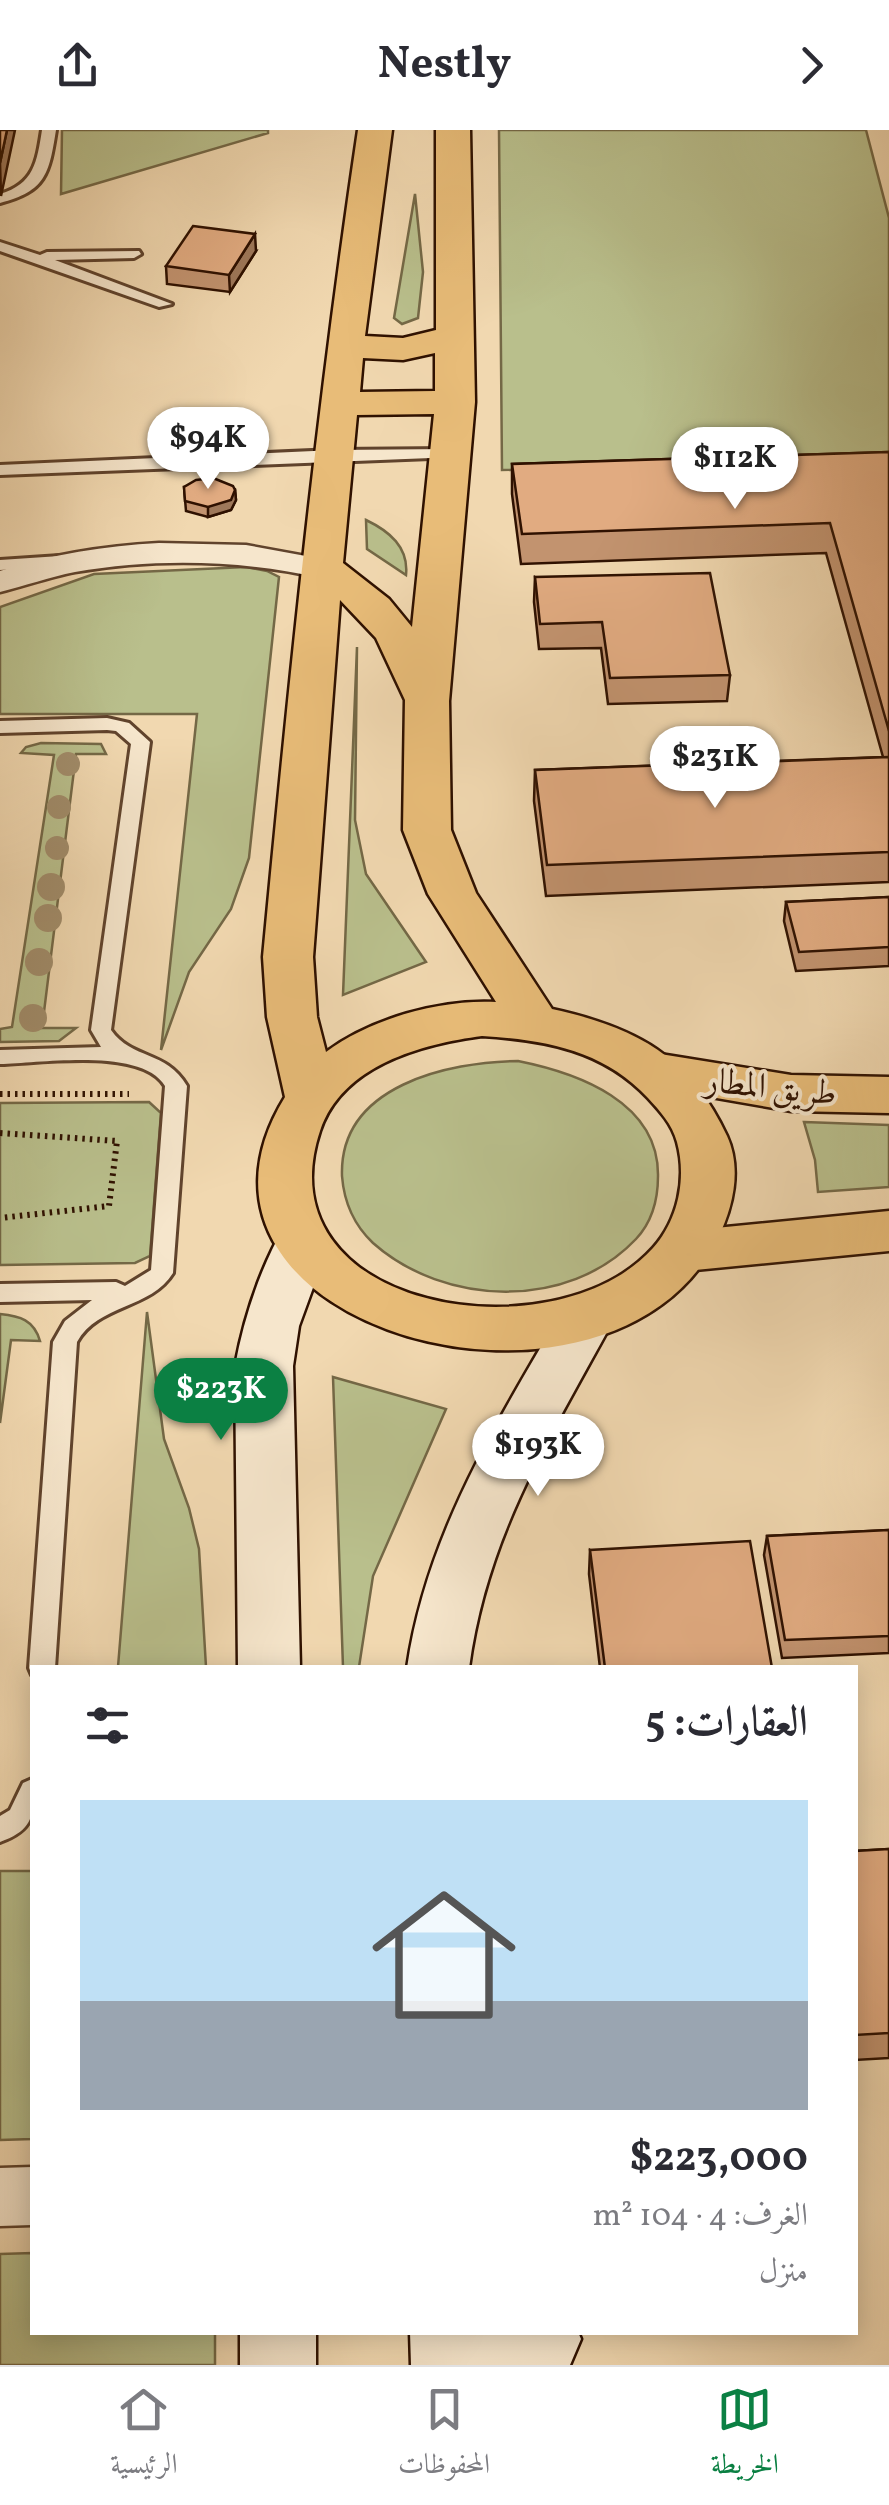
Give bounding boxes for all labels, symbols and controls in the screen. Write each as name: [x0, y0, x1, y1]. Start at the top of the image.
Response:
text: Nestly: [378, 34, 511, 97]
icon: share: [50, 38, 105, 93]
icon: forward: [784, 38, 839, 93]
pin: $94K: [149, 407, 267, 492]
text: $94K: [169, 417, 247, 461]
pin: $112K: [665, 427, 805, 512]
text: $112K: [693, 437, 777, 481]
pin: $231K: [645, 726, 785, 811]
text: $231K: [672, 736, 758, 780]
street label: طريق المطار: [699, 1058, 839, 1120]
pin: $223K: [151, 1358, 291, 1443]
text: $223K: [176, 1368, 266, 1412]
pin: $193K: [468, 1414, 608, 1499]
text: $193K: [494, 1424, 582, 1468]
text: العقارات: 5: [645, 1695, 808, 1754]
icon: filters: [80, 1698, 135, 1753]
icon: home: [354, 1865, 534, 2045]
text: $223,000: [630, 2130, 808, 2189]
text: الغرف: 4 · 104 m²: [593, 2195, 808, 2239]
text: منزل: [759, 2251, 808, 2295]
tab: الرئيسية: [110, 2382, 177, 2491]
tab: المحفوظات: [398, 2382, 490, 2491]
tab: الخريطة: [711, 2382, 779, 2491]

